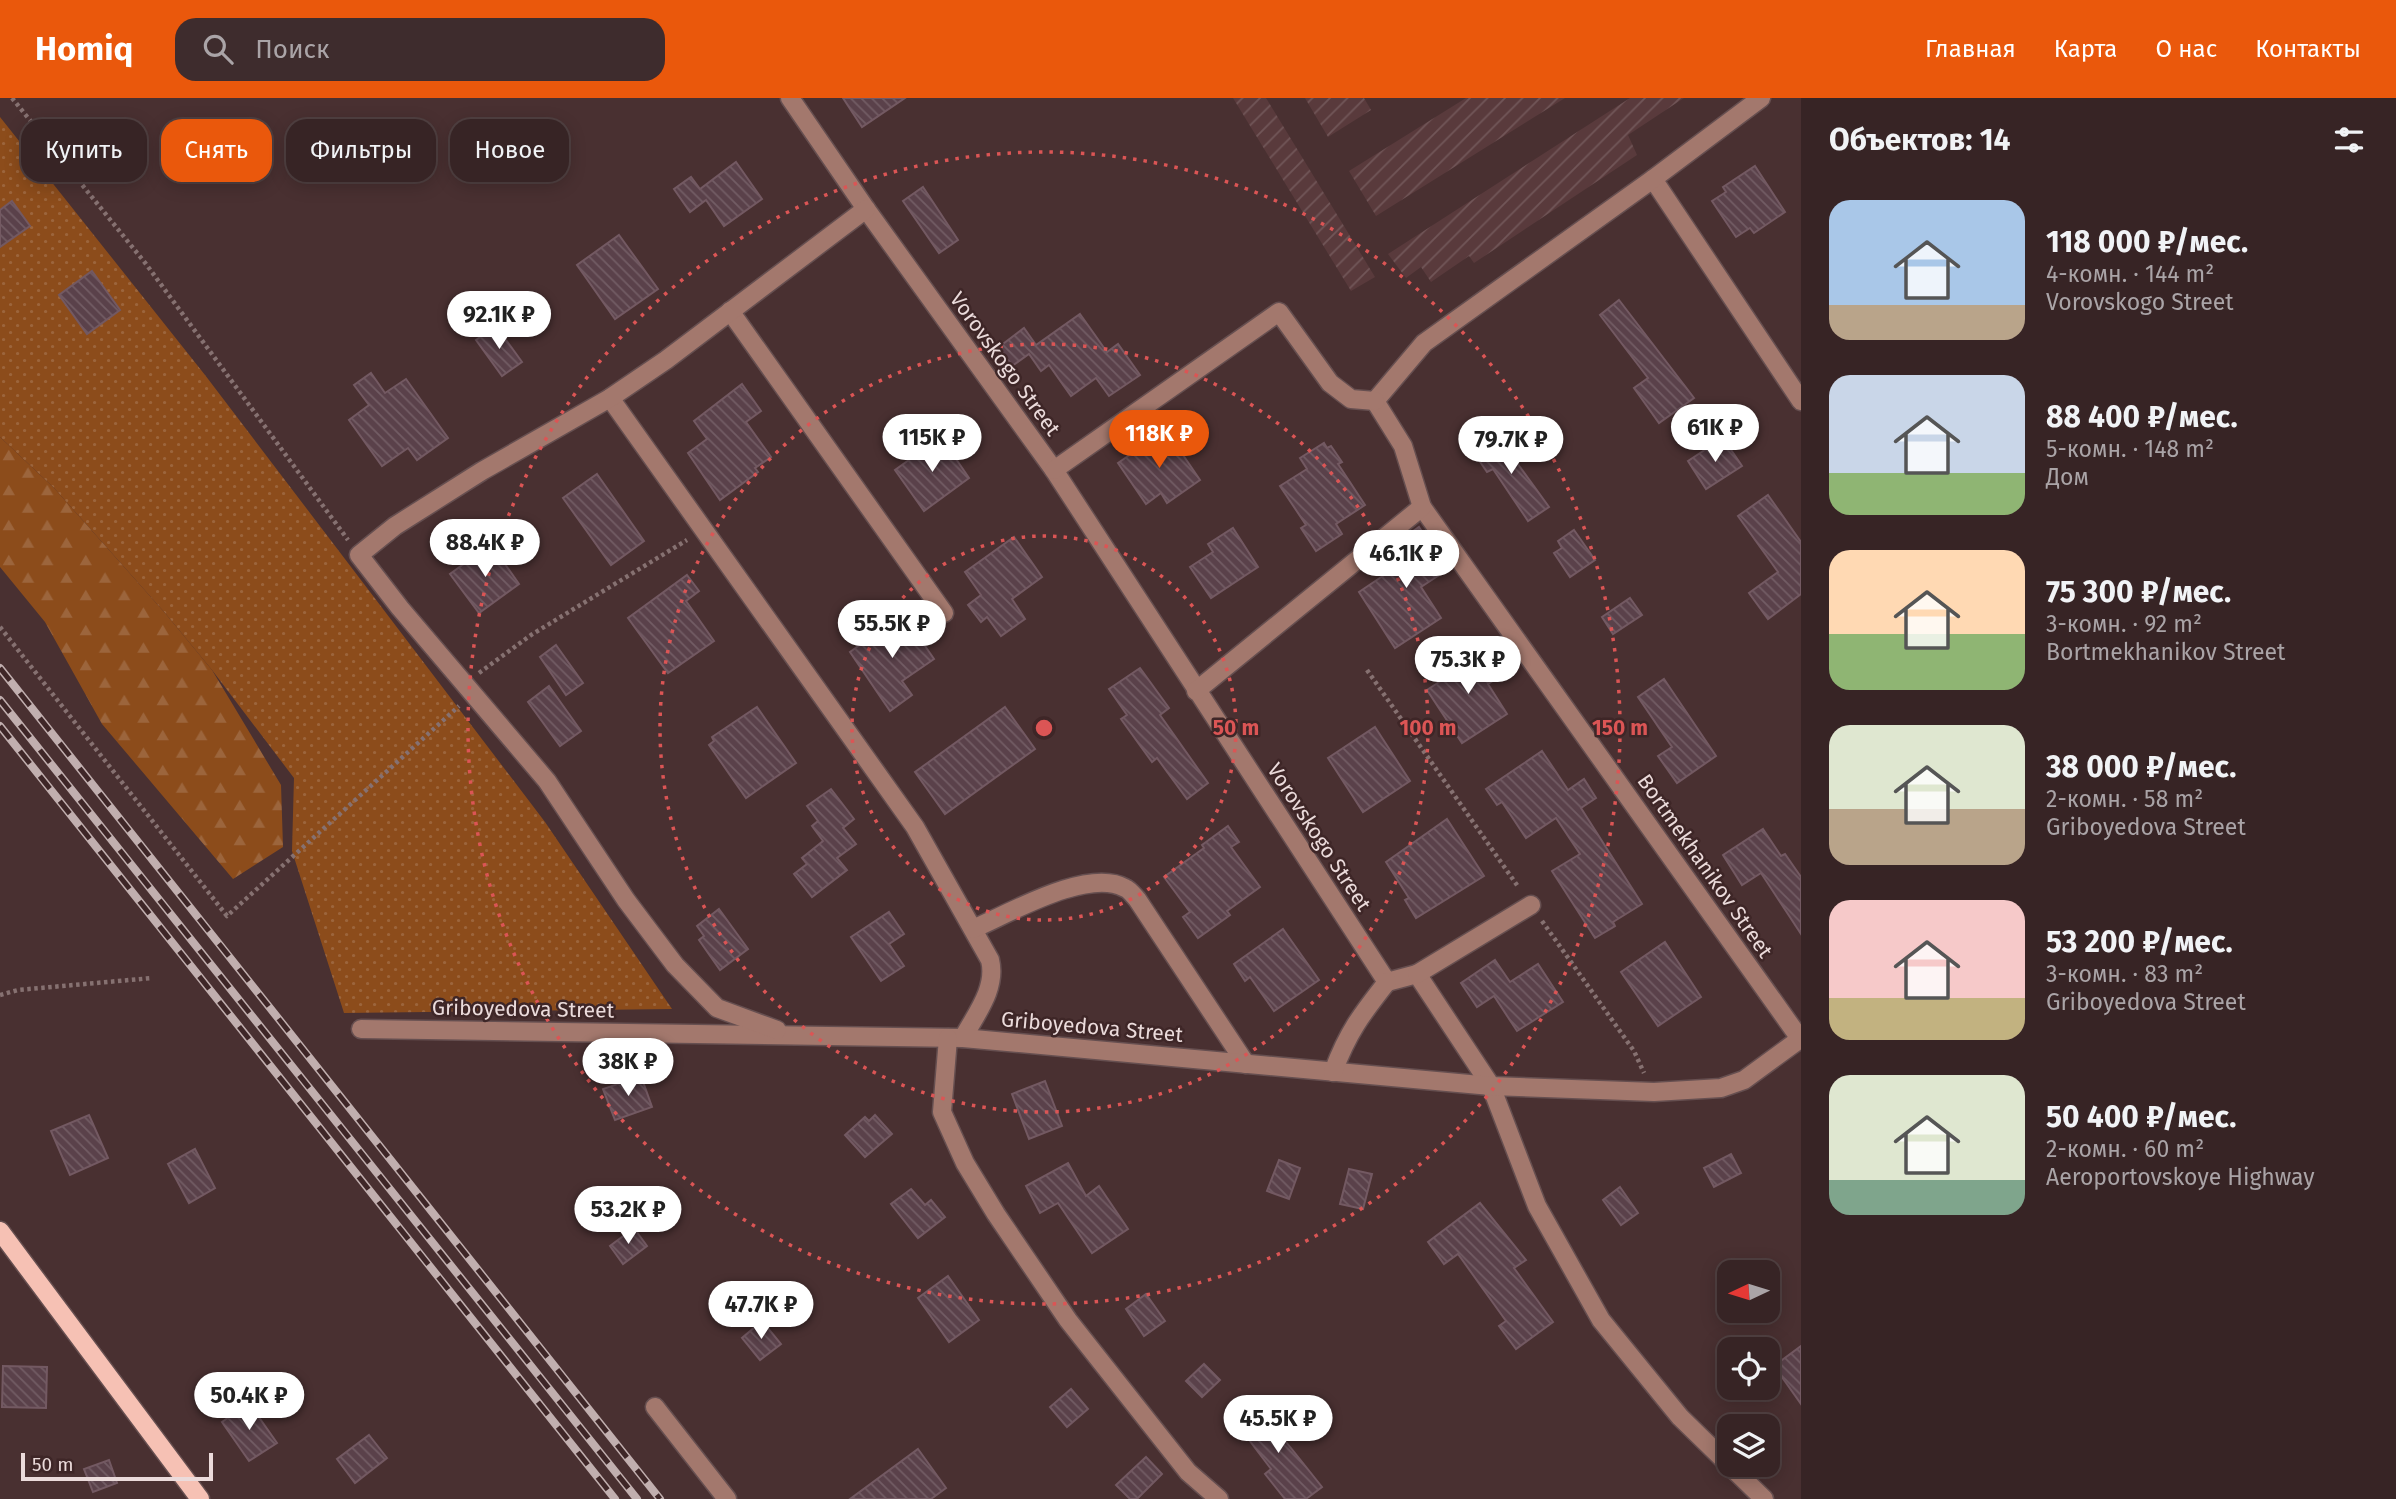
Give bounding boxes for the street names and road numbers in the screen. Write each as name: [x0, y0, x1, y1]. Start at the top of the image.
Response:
street label: Vorovskogo Street: [944, 287, 1066, 441]
street label: Vorovskogo Street: [1261, 758, 1377, 916]
street label: Bortmekhanikov Street: [1632, 769, 1779, 963]
street label: Griboyedova Street: [432, 994, 615, 1024]
street label: Griboyedova Street: [1000, 1006, 1184, 1048]

